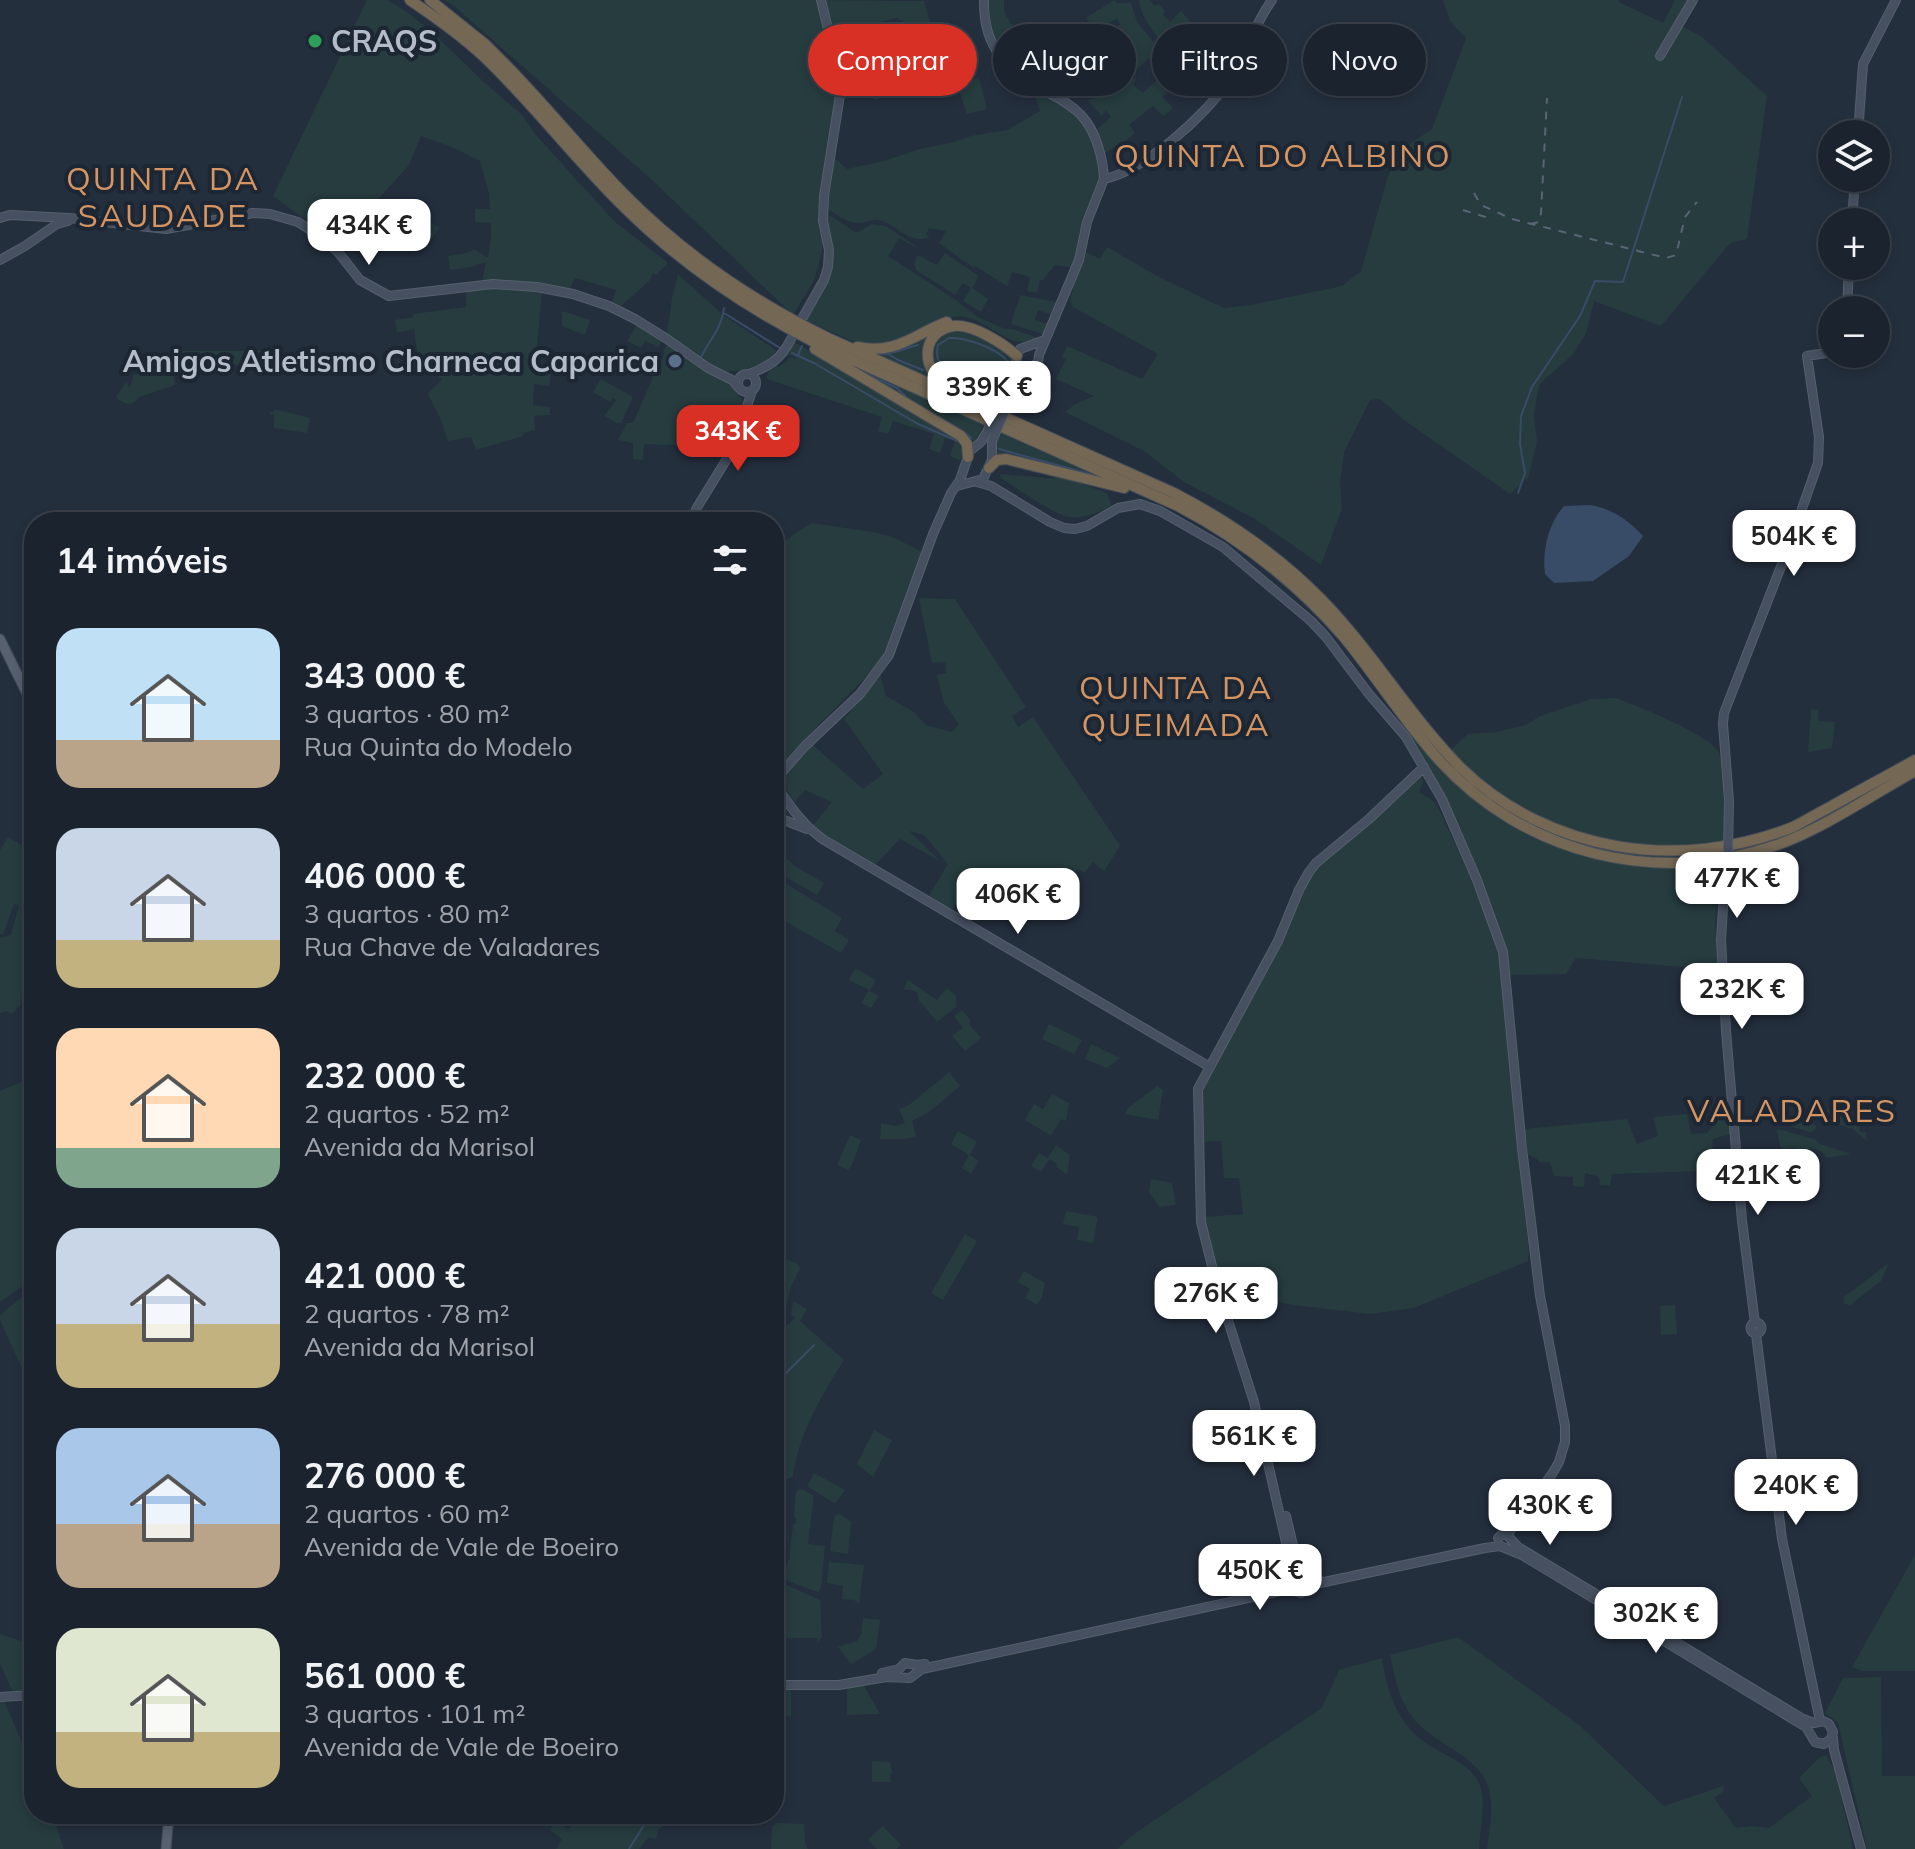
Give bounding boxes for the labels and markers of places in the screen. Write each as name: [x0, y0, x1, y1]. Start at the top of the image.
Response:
place label: CRAQS: [331, 22, 437, 60]
marker: CRAQS: [306, 32, 324, 50]
pin: 434K €: [304, 199, 434, 267]
place label: Amigos Atletismo Charneca Caparica: [123, 342, 659, 380]
marker: Amigos Atletismo Charneca Caparica: [666, 352, 684, 370]
pin: 339K €: [924, 361, 1054, 429]
pin: 343K €: [673, 405, 803, 473]
pin: 504K €: [1729, 510, 1859, 578]
pin: 477K €: [1672, 852, 1802, 920]
pin: 406K €: [953, 868, 1083, 936]
pin: 232K €: [1677, 963, 1807, 1031]
pin: 421K €: [1693, 1149, 1823, 1217]
pin: 276K €: [1151, 1267, 1281, 1335]
pin: 561K €: [1189, 1410, 1319, 1478]
pin: 240K €: [1731, 1459, 1861, 1527]
pin: 430K €: [1485, 1479, 1615, 1547]
pin: 450K €: [1195, 1544, 1325, 1612]
pin: 302K €: [1591, 1587, 1721, 1655]

